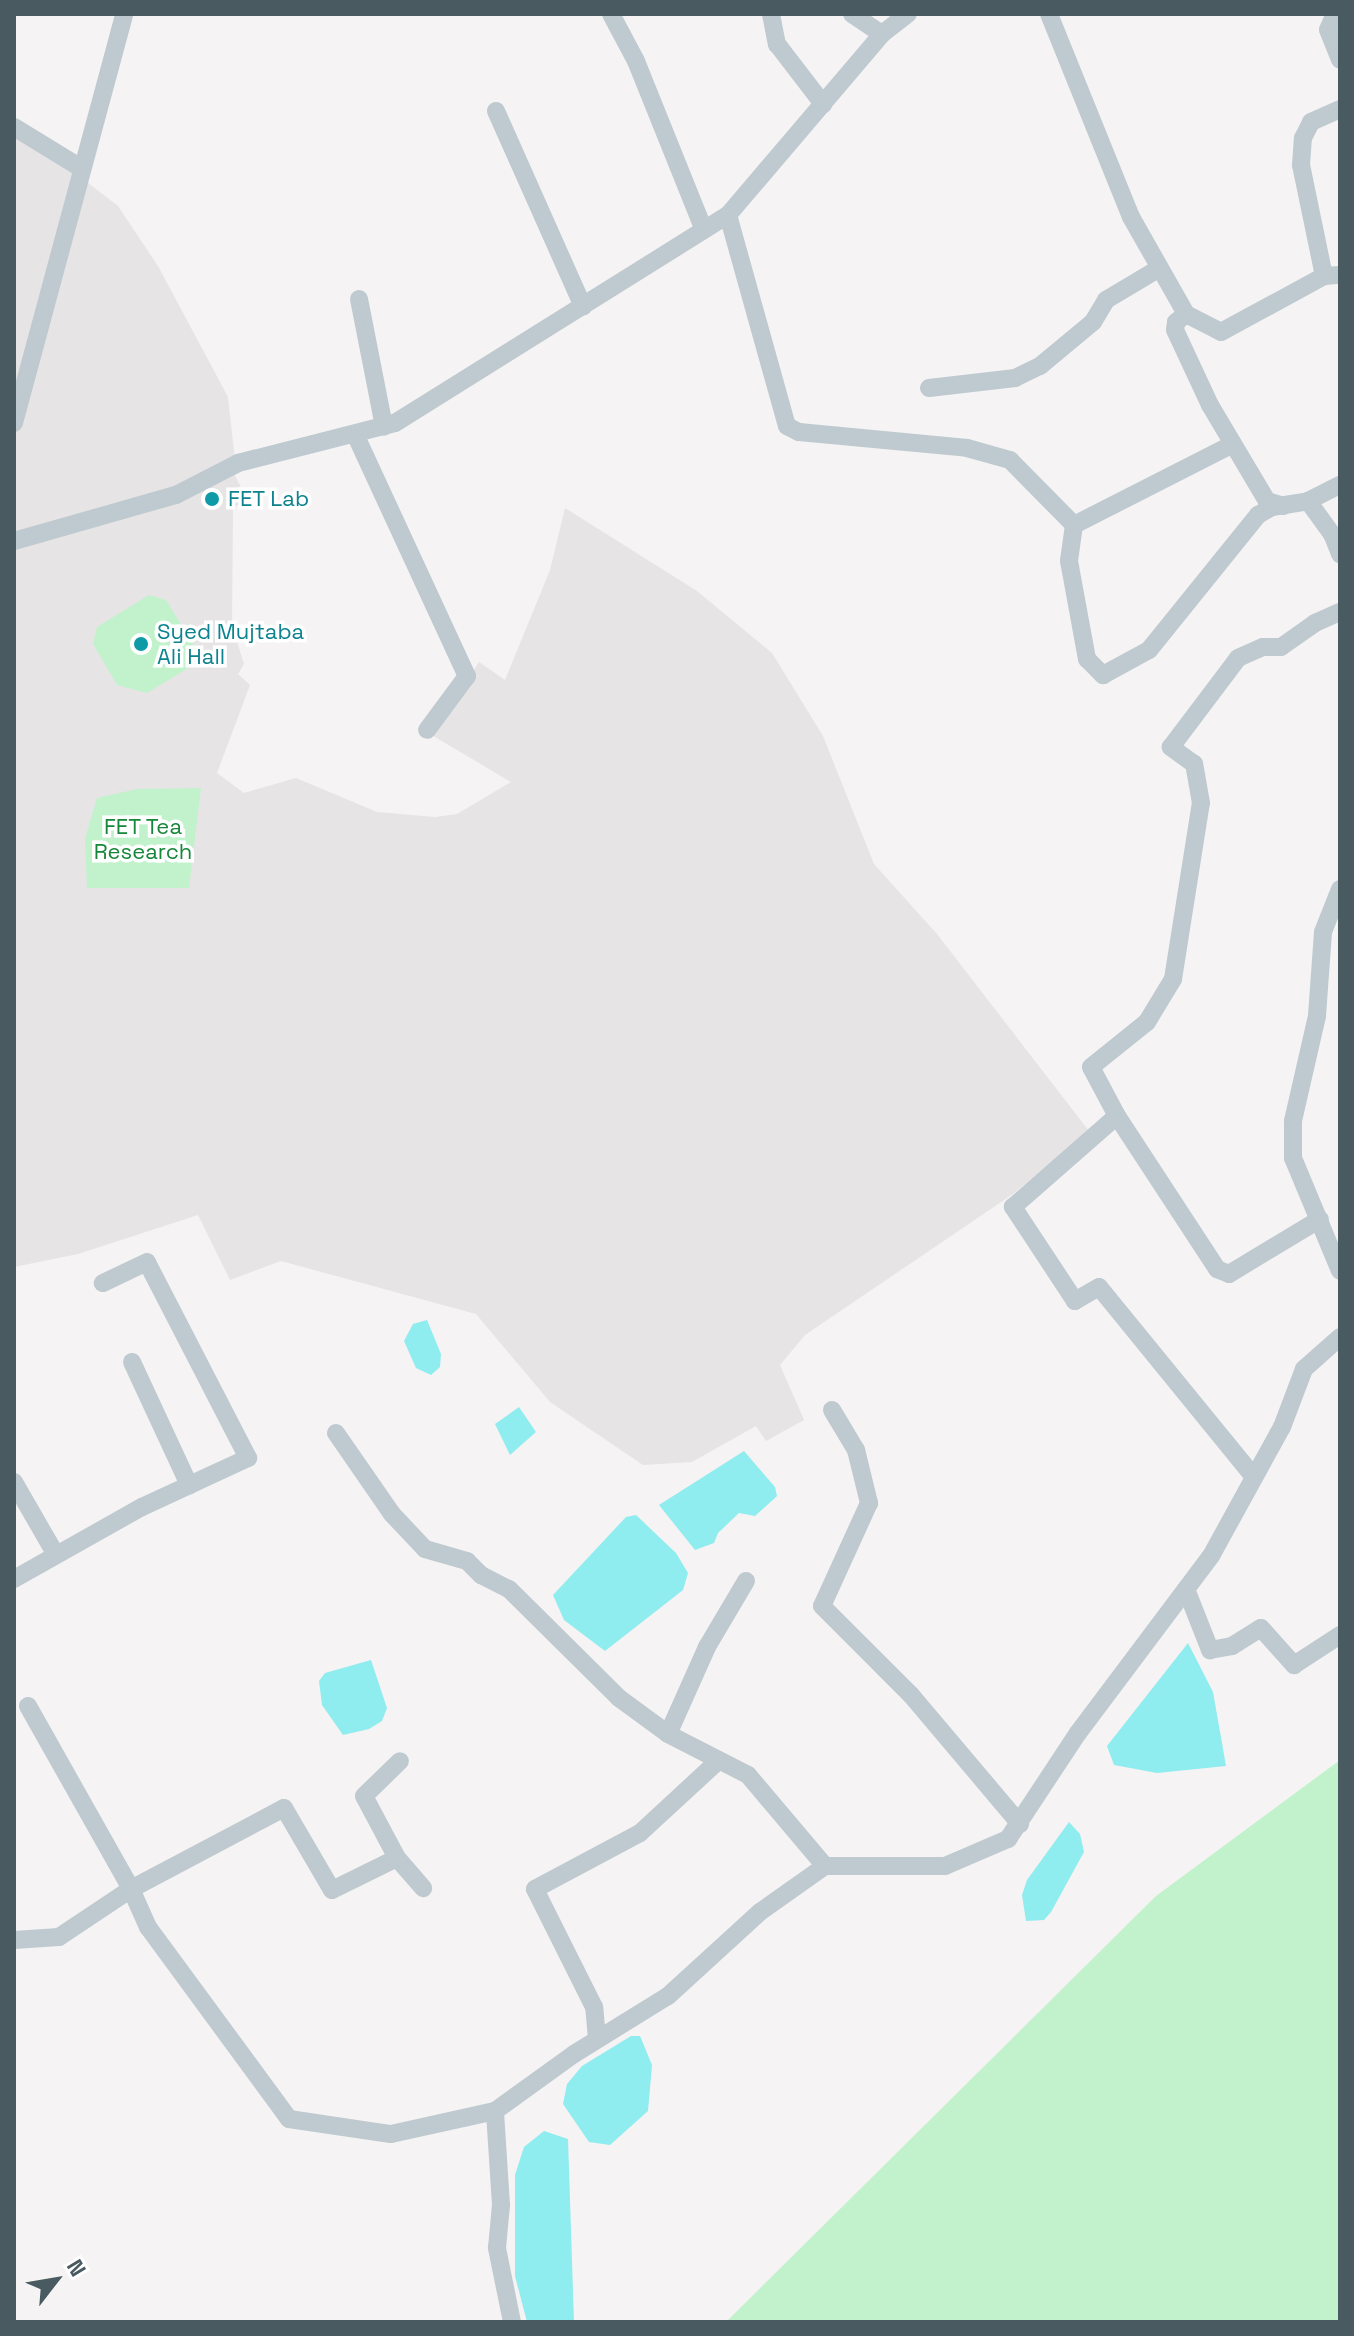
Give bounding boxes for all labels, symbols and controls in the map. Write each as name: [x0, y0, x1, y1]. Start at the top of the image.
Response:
place label: FET Lab: [228, 486, 310, 512]
marker: FET Lab: [203, 490, 221, 508]
place label: Syed Mujtaba Ali Hall: [157, 618, 304, 670]
marker: Syed Mujtaba Ali Hall: [132, 635, 150, 653]
park label: FET Tea Research: [94, 813, 192, 864]
north arrow: [16, 2240, 96, 2320]
text: N: [61, 2254, 92, 2281]

